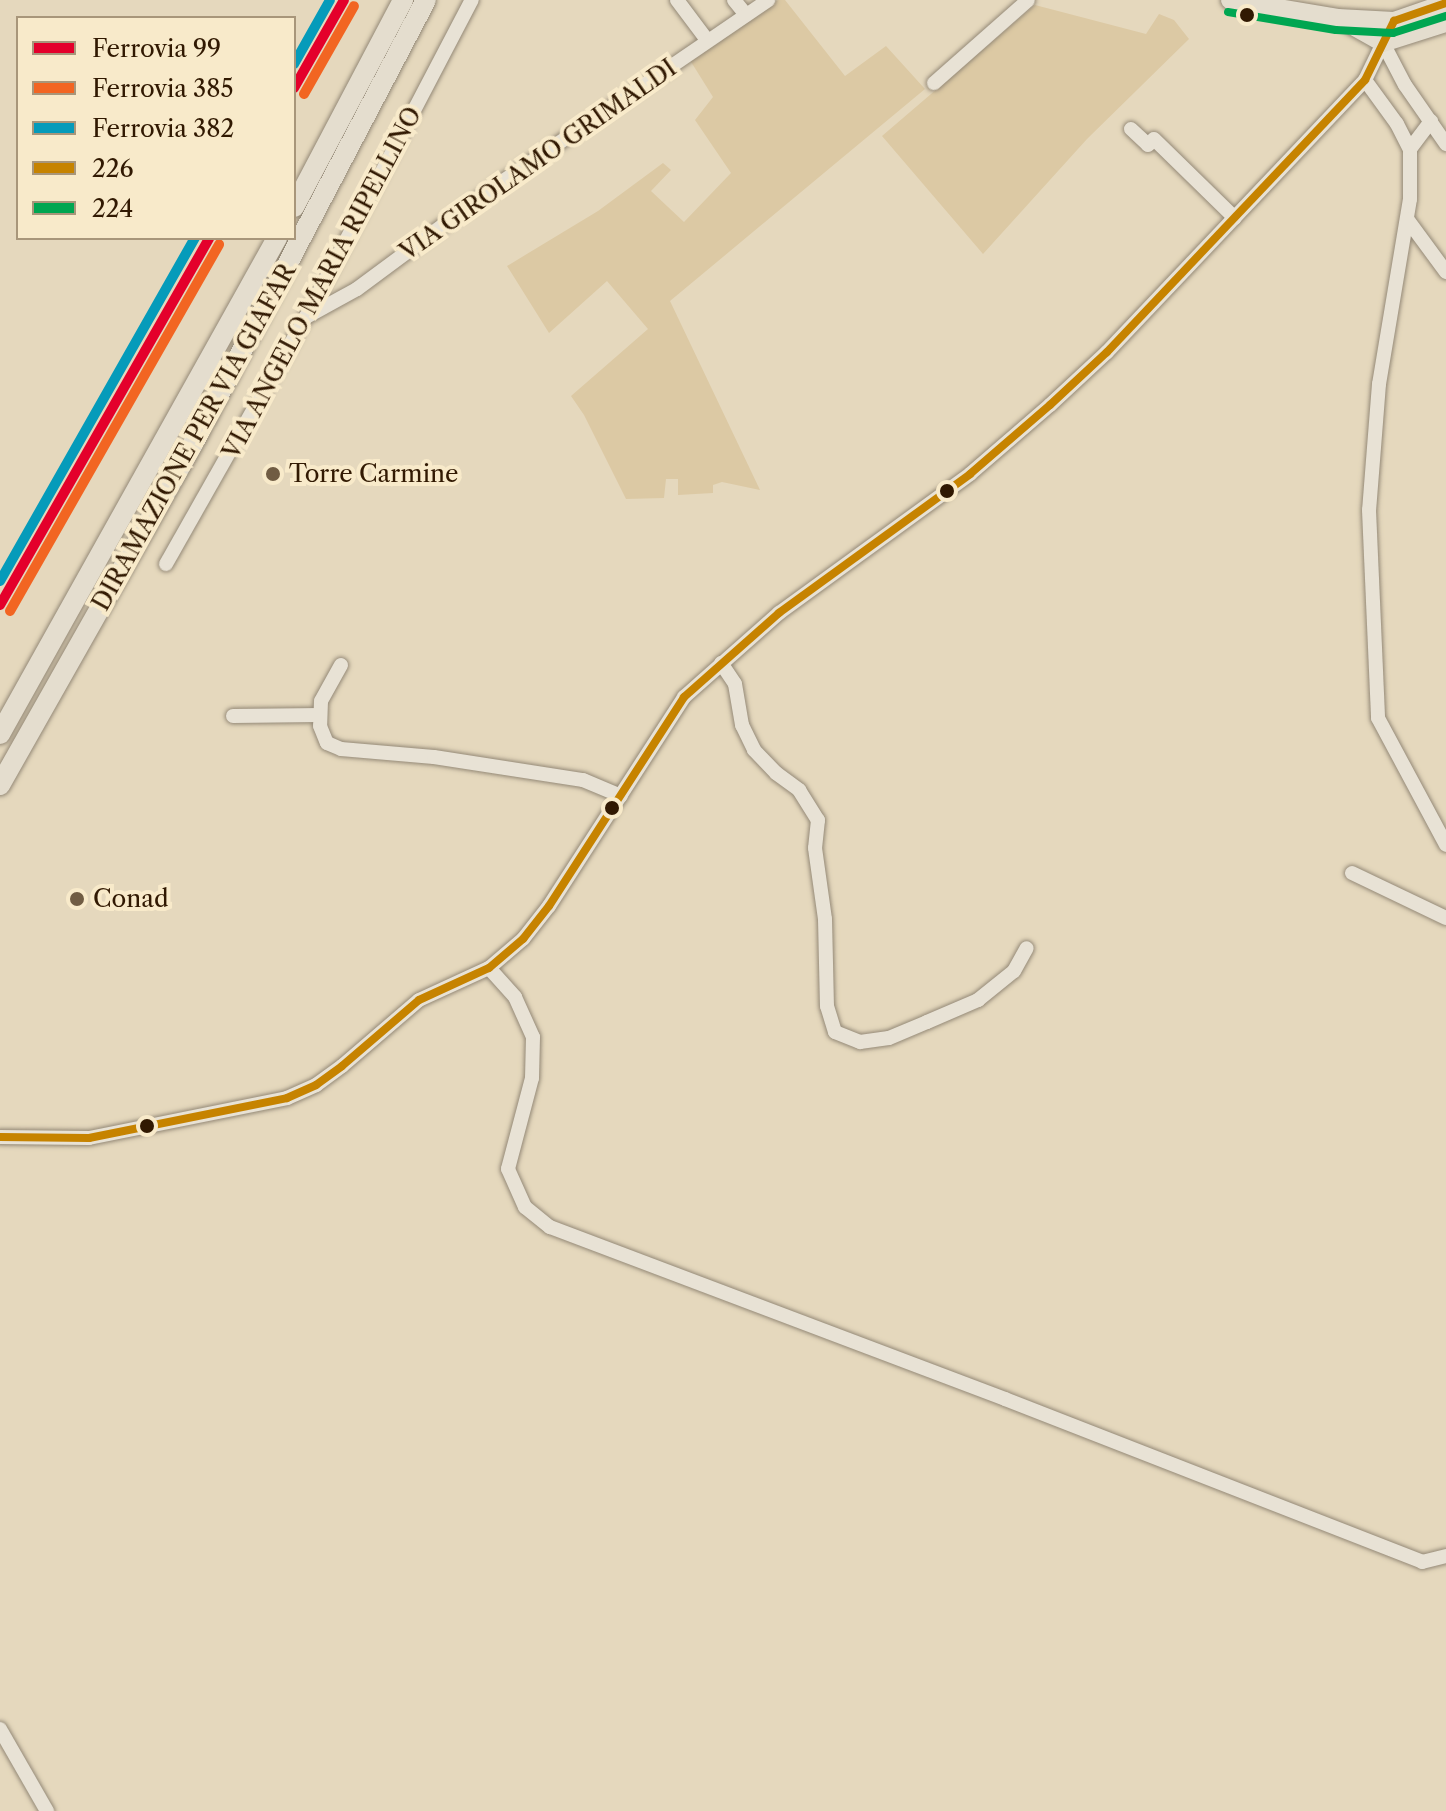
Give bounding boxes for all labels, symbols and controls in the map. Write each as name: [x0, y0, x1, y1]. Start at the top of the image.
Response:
unlabelled marker: [1239, 7, 1255, 23]
legend: [16, 16, 296, 240]
text: Ferrovia 99: [92, 34, 221, 63]
street label: VIA GIROLAMO GRIMALDI: [394, 53, 682, 267]
text: Ferrovia 385: [92, 74, 233, 103]
street label: VIA ANGELO MARIA RIPELLINO: [216, 101, 428, 465]
text: Ferrovia 382: [92, 114, 234, 143]
text: 226: [92, 154, 134, 183]
text: 224: [92, 194, 133, 223]
street label: DIRAMAZIONE PER VIA GIAFAR: [86, 257, 302, 617]
place label: Torre Carmine: [289, 460, 458, 488]
marker: Torre Carmine: [264, 465, 282, 483]
unlabelled marker: [939, 483, 955, 499]
unlabelled marker: [604, 800, 620, 816]
place label: Conad: [93, 885, 169, 913]
marker: Conad: [68, 890, 86, 908]
unlabelled marker: [139, 1118, 155, 1134]

